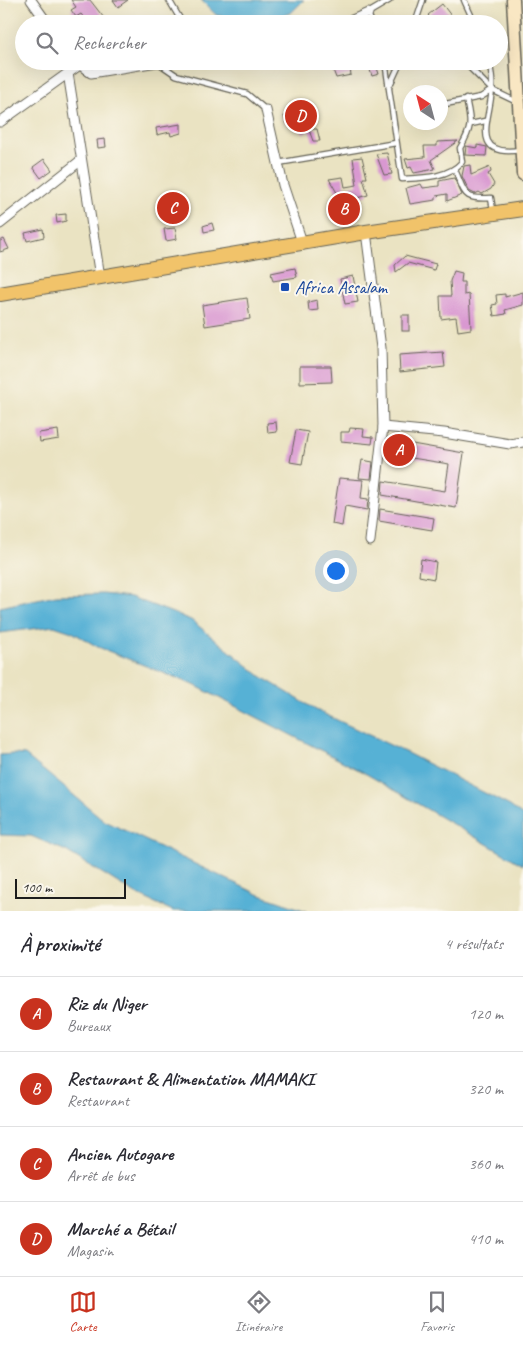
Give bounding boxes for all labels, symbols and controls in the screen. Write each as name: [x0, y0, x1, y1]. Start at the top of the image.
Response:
search box: [15, 15, 508, 70]
icon: search: [33, 29, 61, 57]
text: Rechercher: [73, 31, 146, 55]
north arrow: [403, 85, 448, 130]
pin: D: [285, 97, 317, 135]
pin: C: [157, 189, 189, 227]
pin: B: [328, 190, 360, 228]
place label: Africa Assalam: [295, 276, 389, 298]
marker: Africa Assalam: [279, 281, 291, 293]
pin: A: [383, 431, 415, 469]
your location: [323, 558, 349, 584]
scale bar: [15, 876, 126, 899]
text: 100 m: [22, 879, 52, 896]
text: À proximité: [20, 931, 100, 957]
text: 4 résultats: [444, 934, 503, 954]
text: Riz du Niger: [67, 992, 147, 1016]
text: A: [32, 1004, 40, 1024]
text: 120 m: [469, 1004, 503, 1024]
text: Bureaux: [67, 1016, 110, 1036]
text: Restaurant & Alimentation MAMAKI: [67, 1067, 314, 1091]
text: B: [32, 1079, 40, 1099]
text: 320 m: [469, 1079, 503, 1099]
text: Restaurant: [67, 1091, 129, 1111]
text: Ancien Autogare: [67, 1142, 173, 1166]
text: C: [32, 1154, 40, 1174]
text: 360 m: [469, 1154, 503, 1174]
text: Arrêt de bus: [67, 1166, 134, 1186]
text: Marché a Bétail: [67, 1217, 174, 1241]
text: D: [31, 1229, 41, 1249]
text: 410 m: [469, 1229, 503, 1249]
text: Magasin: [67, 1241, 113, 1261]
tab: Carte: [69, 1288, 97, 1335]
tab: Itinéraire: [235, 1288, 282, 1335]
tab: Favoris: [420, 1288, 454, 1335]

